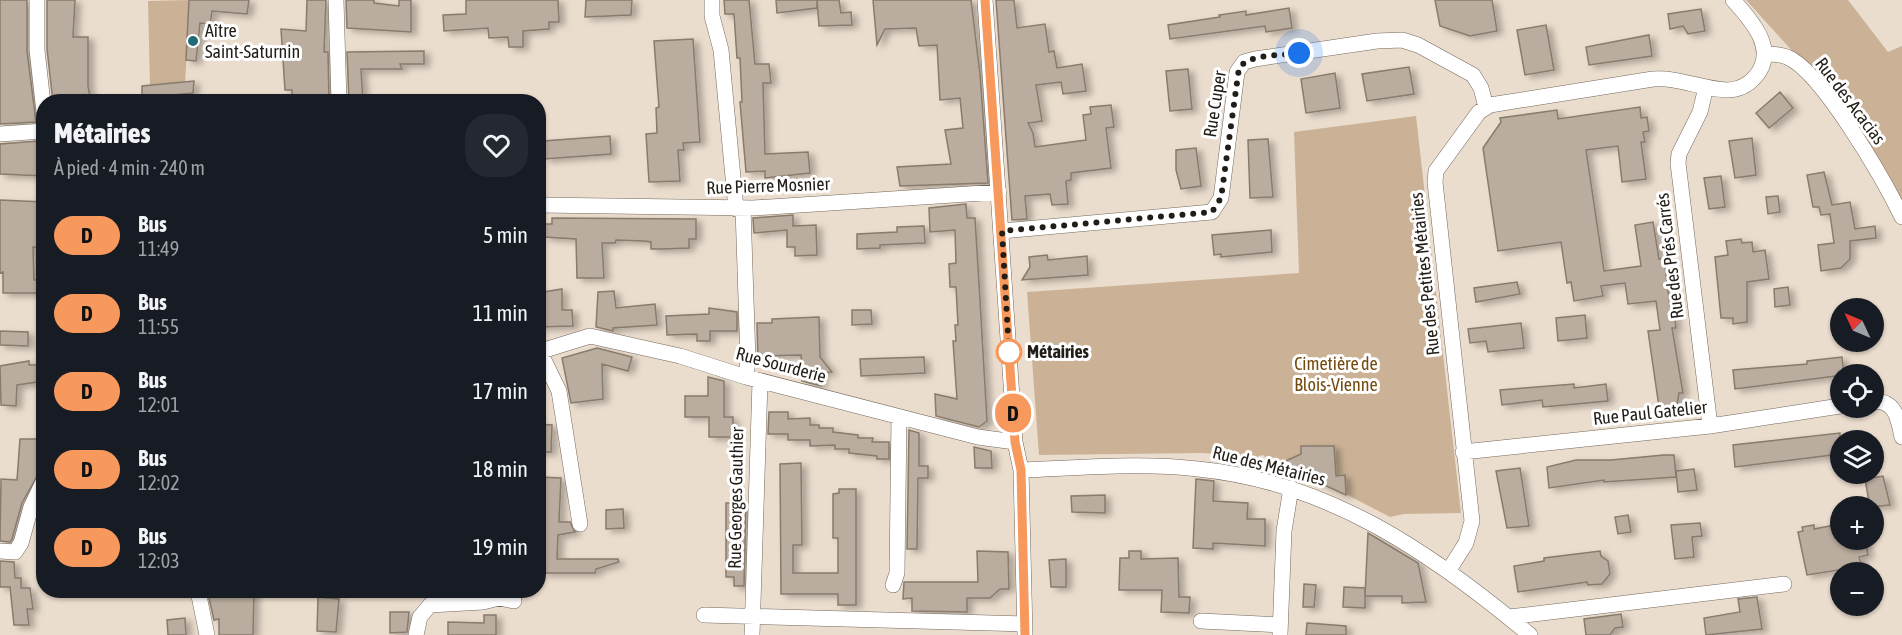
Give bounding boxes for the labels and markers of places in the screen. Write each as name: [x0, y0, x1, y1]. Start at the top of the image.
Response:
place label: Aître Saint-Saturnin: [205, 20, 300, 62]
marker: Aître Saint-Saturnin: [186, 34, 200, 48]
marker: Métairies: [996, 339, 1022, 365]
place label: Métairies: [1027, 341, 1090, 362]

